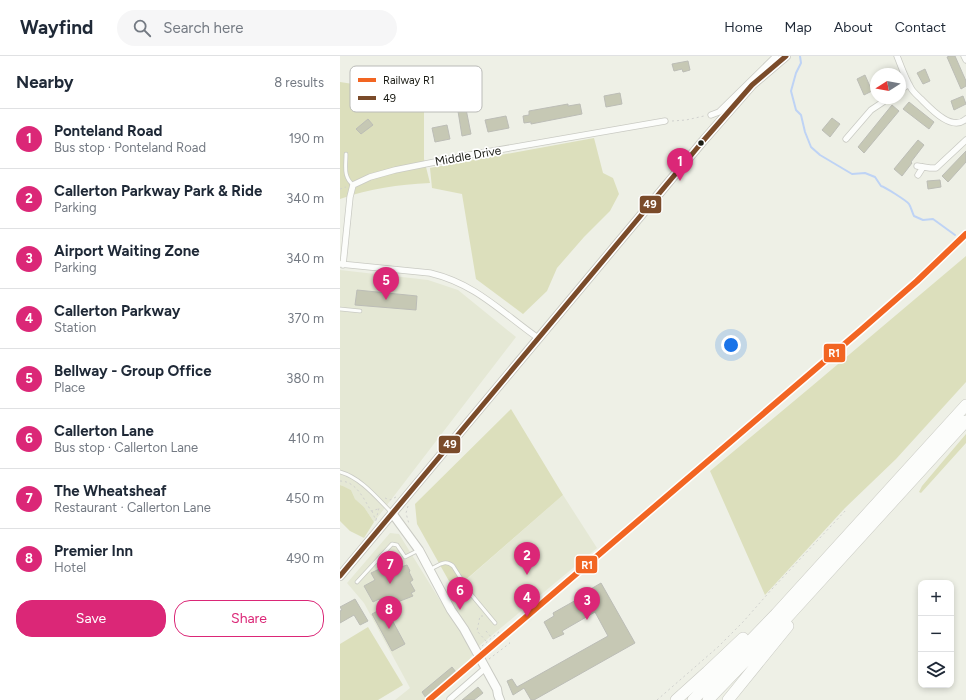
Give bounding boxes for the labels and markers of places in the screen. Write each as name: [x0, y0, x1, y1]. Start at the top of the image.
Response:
unlabelled marker: [696, 138, 706, 148]
pin: 1: [667, 148, 693, 181]
pin: 5: [373, 267, 399, 300]
pin: 2: [514, 542, 540, 575]
pin: 7: [377, 551, 403, 584]
pin: 6: [447, 577, 473, 610]
pin: 4: [514, 584, 540, 617]
pin: 3: [574, 587, 600, 620]
pin: 8: [376, 596, 402, 629]

